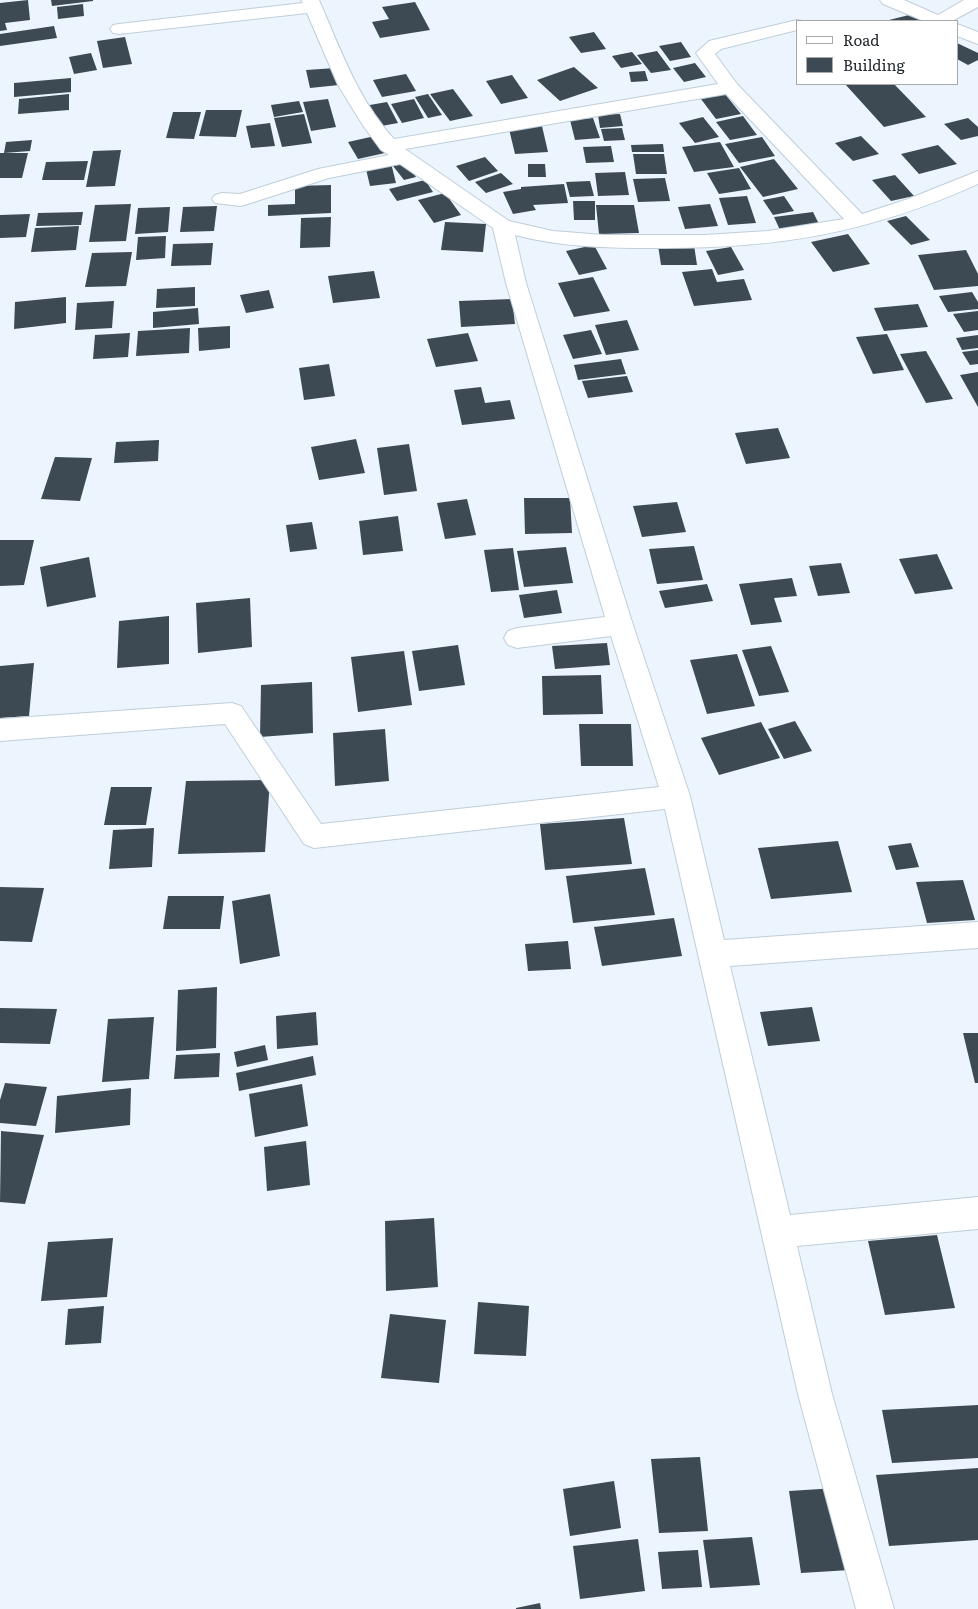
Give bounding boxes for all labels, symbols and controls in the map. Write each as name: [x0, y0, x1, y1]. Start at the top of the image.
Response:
legend: [796, 20, 958, 85]
text: Road: [843, 28, 879, 51]
text: Building: [843, 53, 905, 76]

